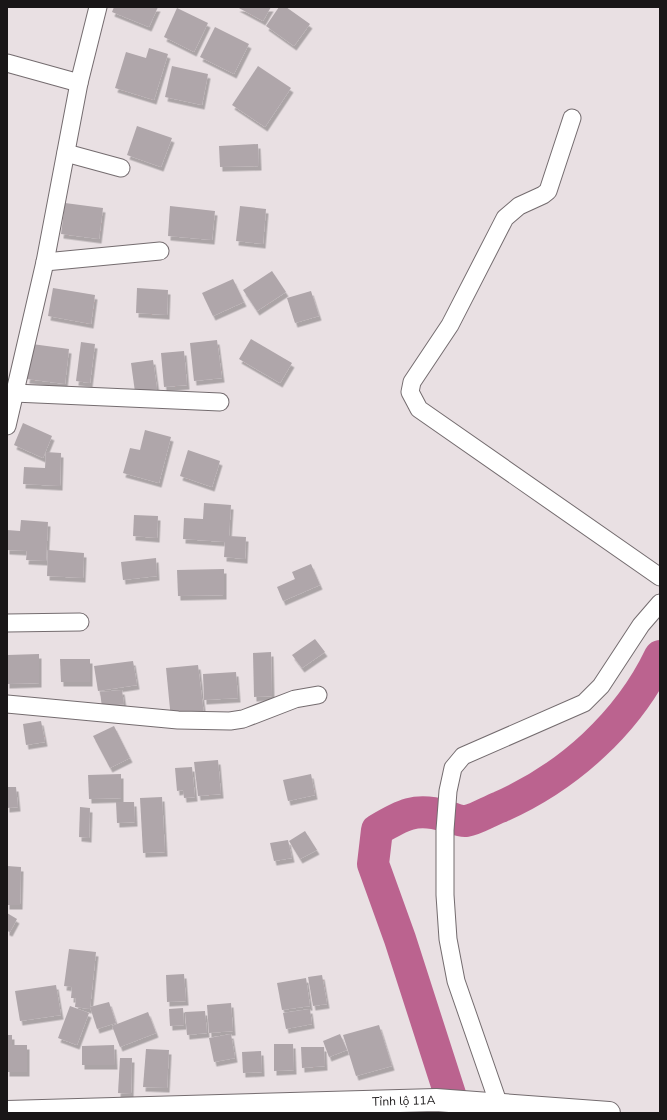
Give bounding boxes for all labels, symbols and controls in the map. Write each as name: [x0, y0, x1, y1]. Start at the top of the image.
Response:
street label: Tỉnh lộ 11A: [372, 1092, 436, 1110]

